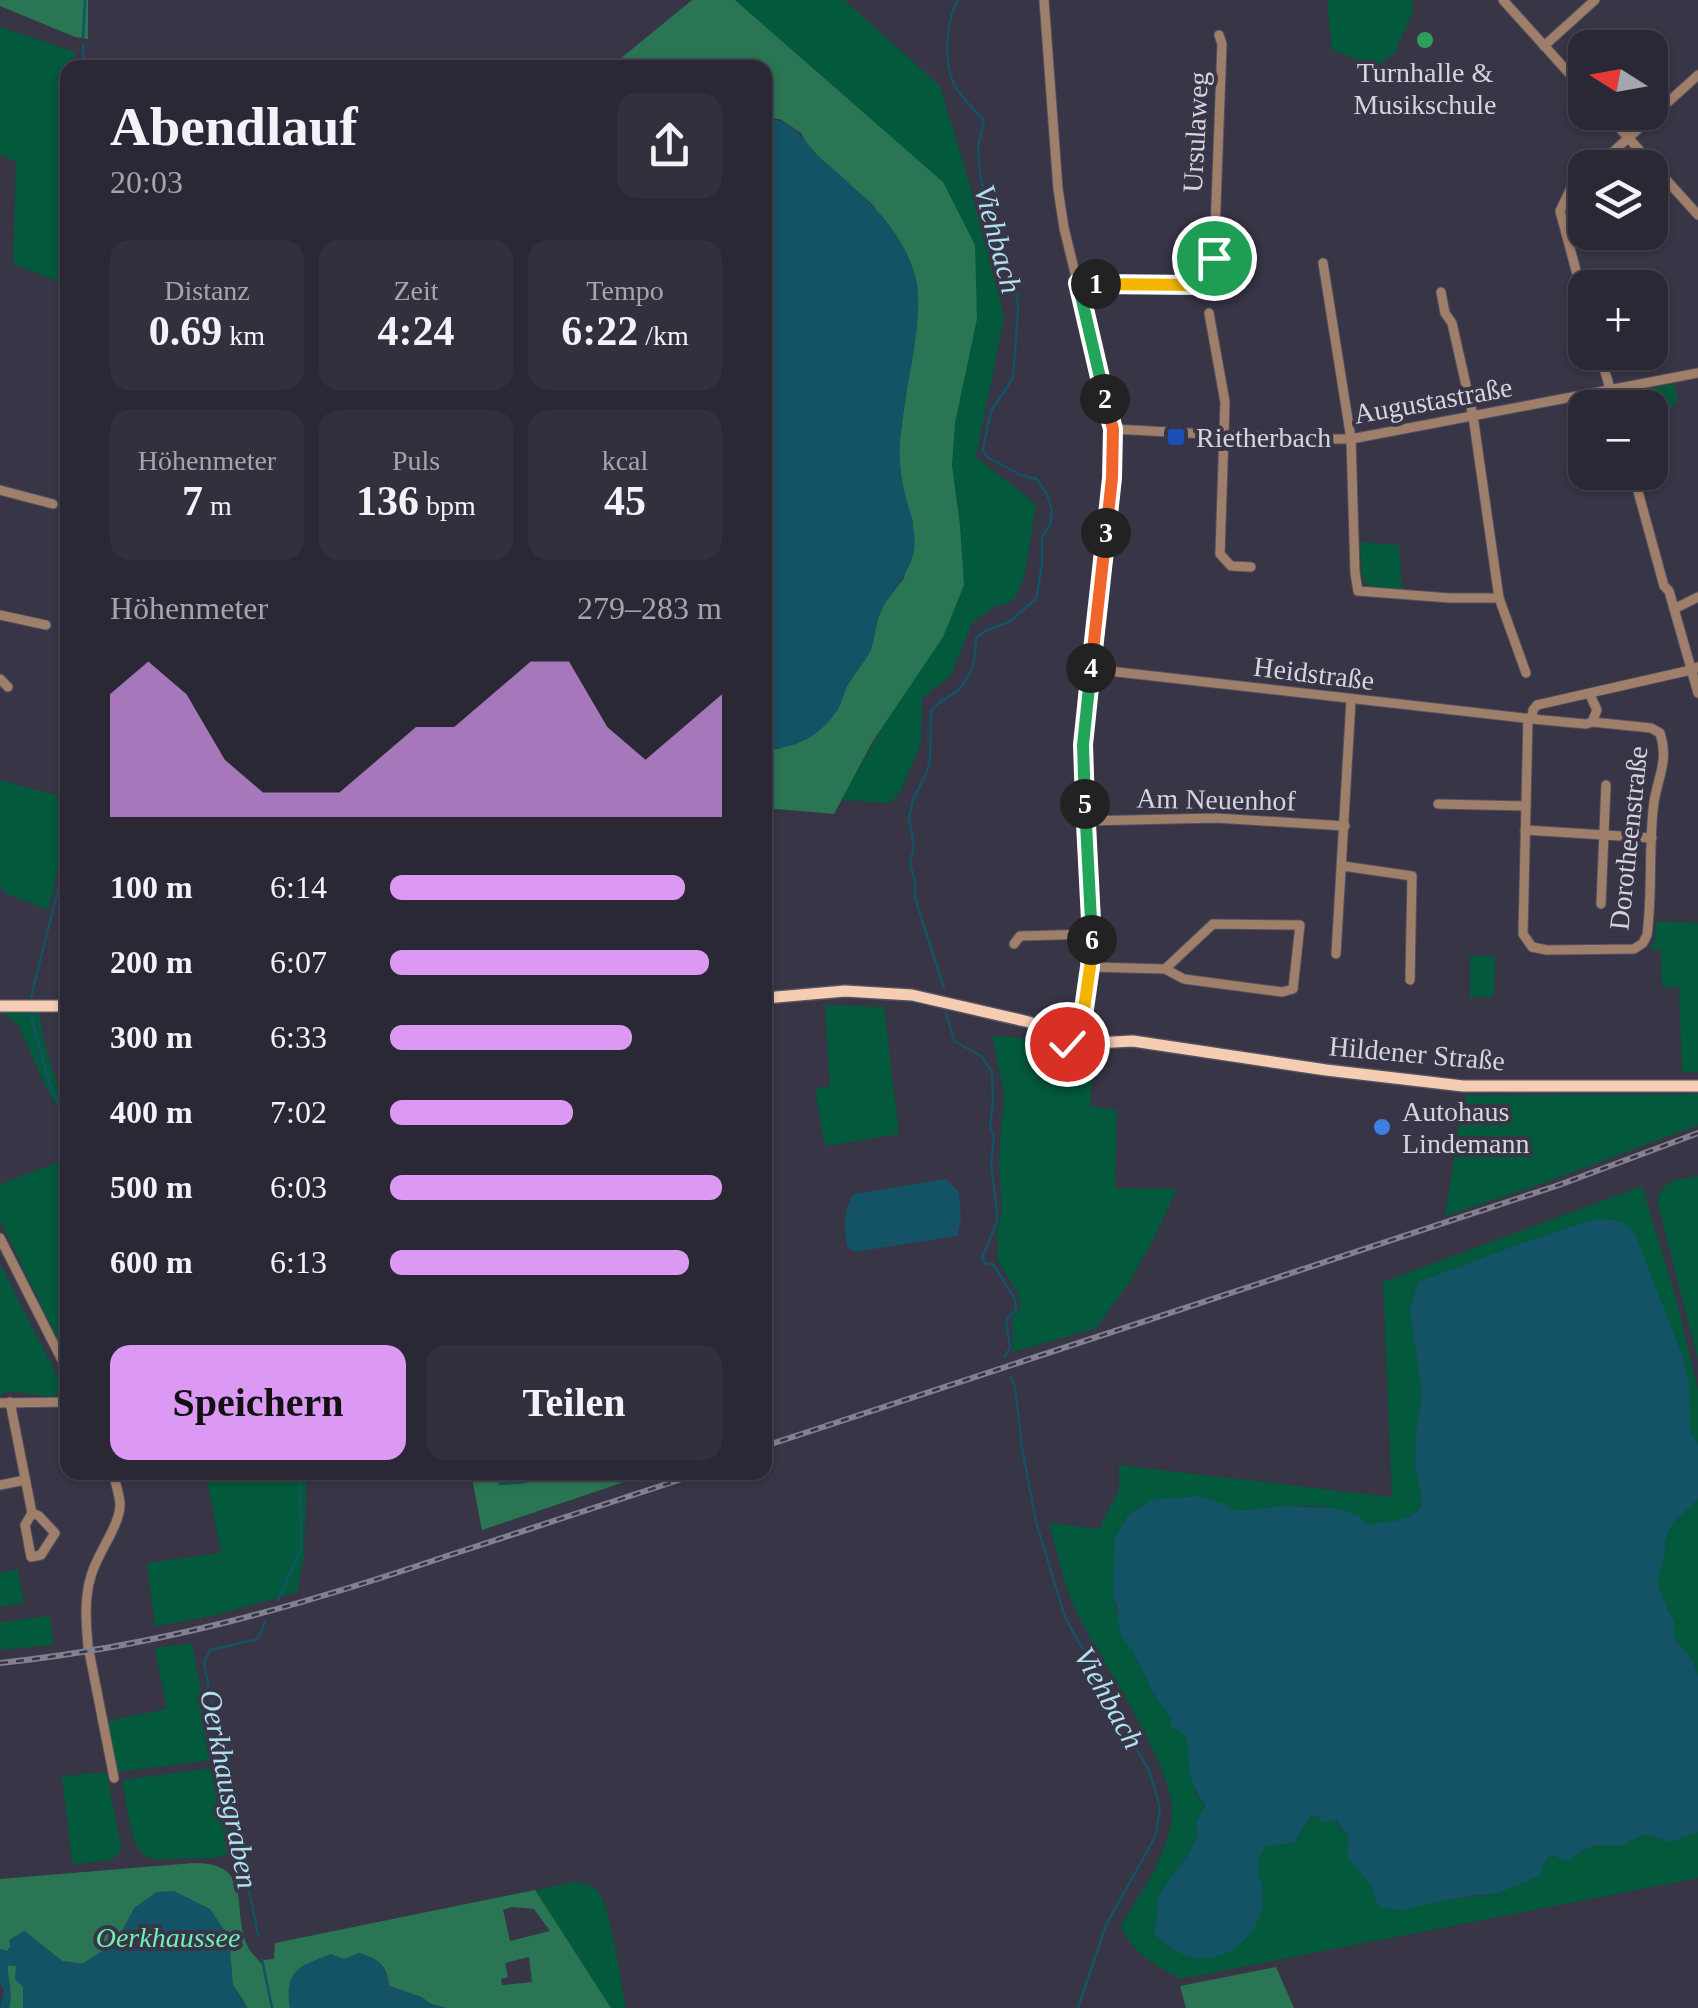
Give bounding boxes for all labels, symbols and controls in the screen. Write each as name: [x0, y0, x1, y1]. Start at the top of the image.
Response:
marker: Turnhalle & Musikschule: [1414, 29, 1436, 51]
north arrow: [1568, 30, 1668, 130]
map controls: [1568, 30, 1668, 490]
place label: Turnhalle & Musikschule: [1353, 57, 1497, 120]
street label: Ursulaweg: [1177, 71, 1214, 193]
button: share: [617, 93, 722, 198]
text: Abendlauf: [110, 96, 358, 157]
button: layers: [1568, 150, 1668, 250]
text: 20:03: [110, 164, 183, 200]
water label: Viehbach: [968, 181, 1029, 297]
pin: [1172, 216, 1257, 301]
icon: arrive: [1187, 231, 1242, 286]
pin: 1: [1071, 259, 1121, 309]
text: 1: [1089, 268, 1103, 299]
button: +: [1568, 270, 1668, 370]
text: Distanz: [164, 275, 250, 306]
text: Zeit: [393, 275, 439, 306]
text: Tempo: [586, 275, 664, 306]
text: 0.69: [149, 308, 222, 354]
text: 4:24: [378, 308, 455, 354]
text: 6:22: [561, 308, 638, 354]
text: km: [222, 320, 265, 351]
text: /km: [638, 320, 689, 351]
street label: Augustastraße: [1352, 371, 1515, 430]
pin: 2: [1080, 374, 1130, 424]
text: 2: [1098, 383, 1112, 414]
button: −: [1568, 390, 1668, 490]
place label: Rietherbach: [1196, 422, 1331, 453]
marker: Rietherbach: [1165, 426, 1187, 448]
text: Höhenmeter: [138, 445, 276, 476]
text: Puls: [392, 445, 440, 476]
text: kcal: [602, 445, 648, 476]
text: 7: [182, 478, 203, 524]
text: 136: [356, 478, 419, 524]
text: 45: [604, 478, 646, 524]
text: m: [203, 490, 232, 521]
text: bpm: [419, 490, 476, 521]
pin: 3: [1081, 508, 1131, 558]
text: 3: [1099, 517, 1113, 548]
text: Höhenmeter: [110, 590, 268, 626]
text: 279–283 m: [577, 590, 722, 626]
pin: 4: [1066, 643, 1116, 693]
street label: Heidstraße: [1252, 651, 1376, 696]
text: 4: [1084, 652, 1098, 683]
street label: Dorotheenstraße: [1603, 744, 1654, 932]
pin: 5: [1060, 779, 1110, 829]
street label: Am Neuenhof: [1136, 783, 1297, 816]
text: 5: [1078, 788, 1092, 819]
text: 100 m: [110, 869, 193, 905]
text: 6:14: [270, 869, 327, 905]
pin: 6: [1067, 915, 1117, 965]
text: 6: [1085, 924, 1099, 955]
text: 200 m: [110, 944, 193, 980]
text: 6:07: [270, 944, 327, 980]
pin: [1025, 1002, 1110, 1087]
icon: check: [1040, 1017, 1095, 1072]
text: 300 m: [110, 1019, 193, 1055]
text: 6:33: [270, 1019, 327, 1055]
street label: Hildener Straße: [1328, 1030, 1506, 1077]
text: 400 m: [110, 1094, 193, 1130]
text: 7:02: [270, 1094, 327, 1130]
place label: Autohaus Lindemann: [1402, 1096, 1530, 1159]
marker: Autohaus Lindemann: [1371, 1116, 1393, 1138]
text: 500 m: [110, 1169, 193, 1205]
text: 6:03: [270, 1169, 327, 1205]
text: 600 m: [110, 1244, 193, 1280]
text: 6:13: [270, 1244, 327, 1280]
button: Speichern: [110, 1345, 406, 1460]
button: Teilen: [426, 1345, 722, 1460]
water label: Viehbach: [1068, 1641, 1151, 1754]
water label: Oerkhausgraben: [194, 1687, 265, 1891]
park label: Oerkhaussee: [96, 1922, 240, 1953]

